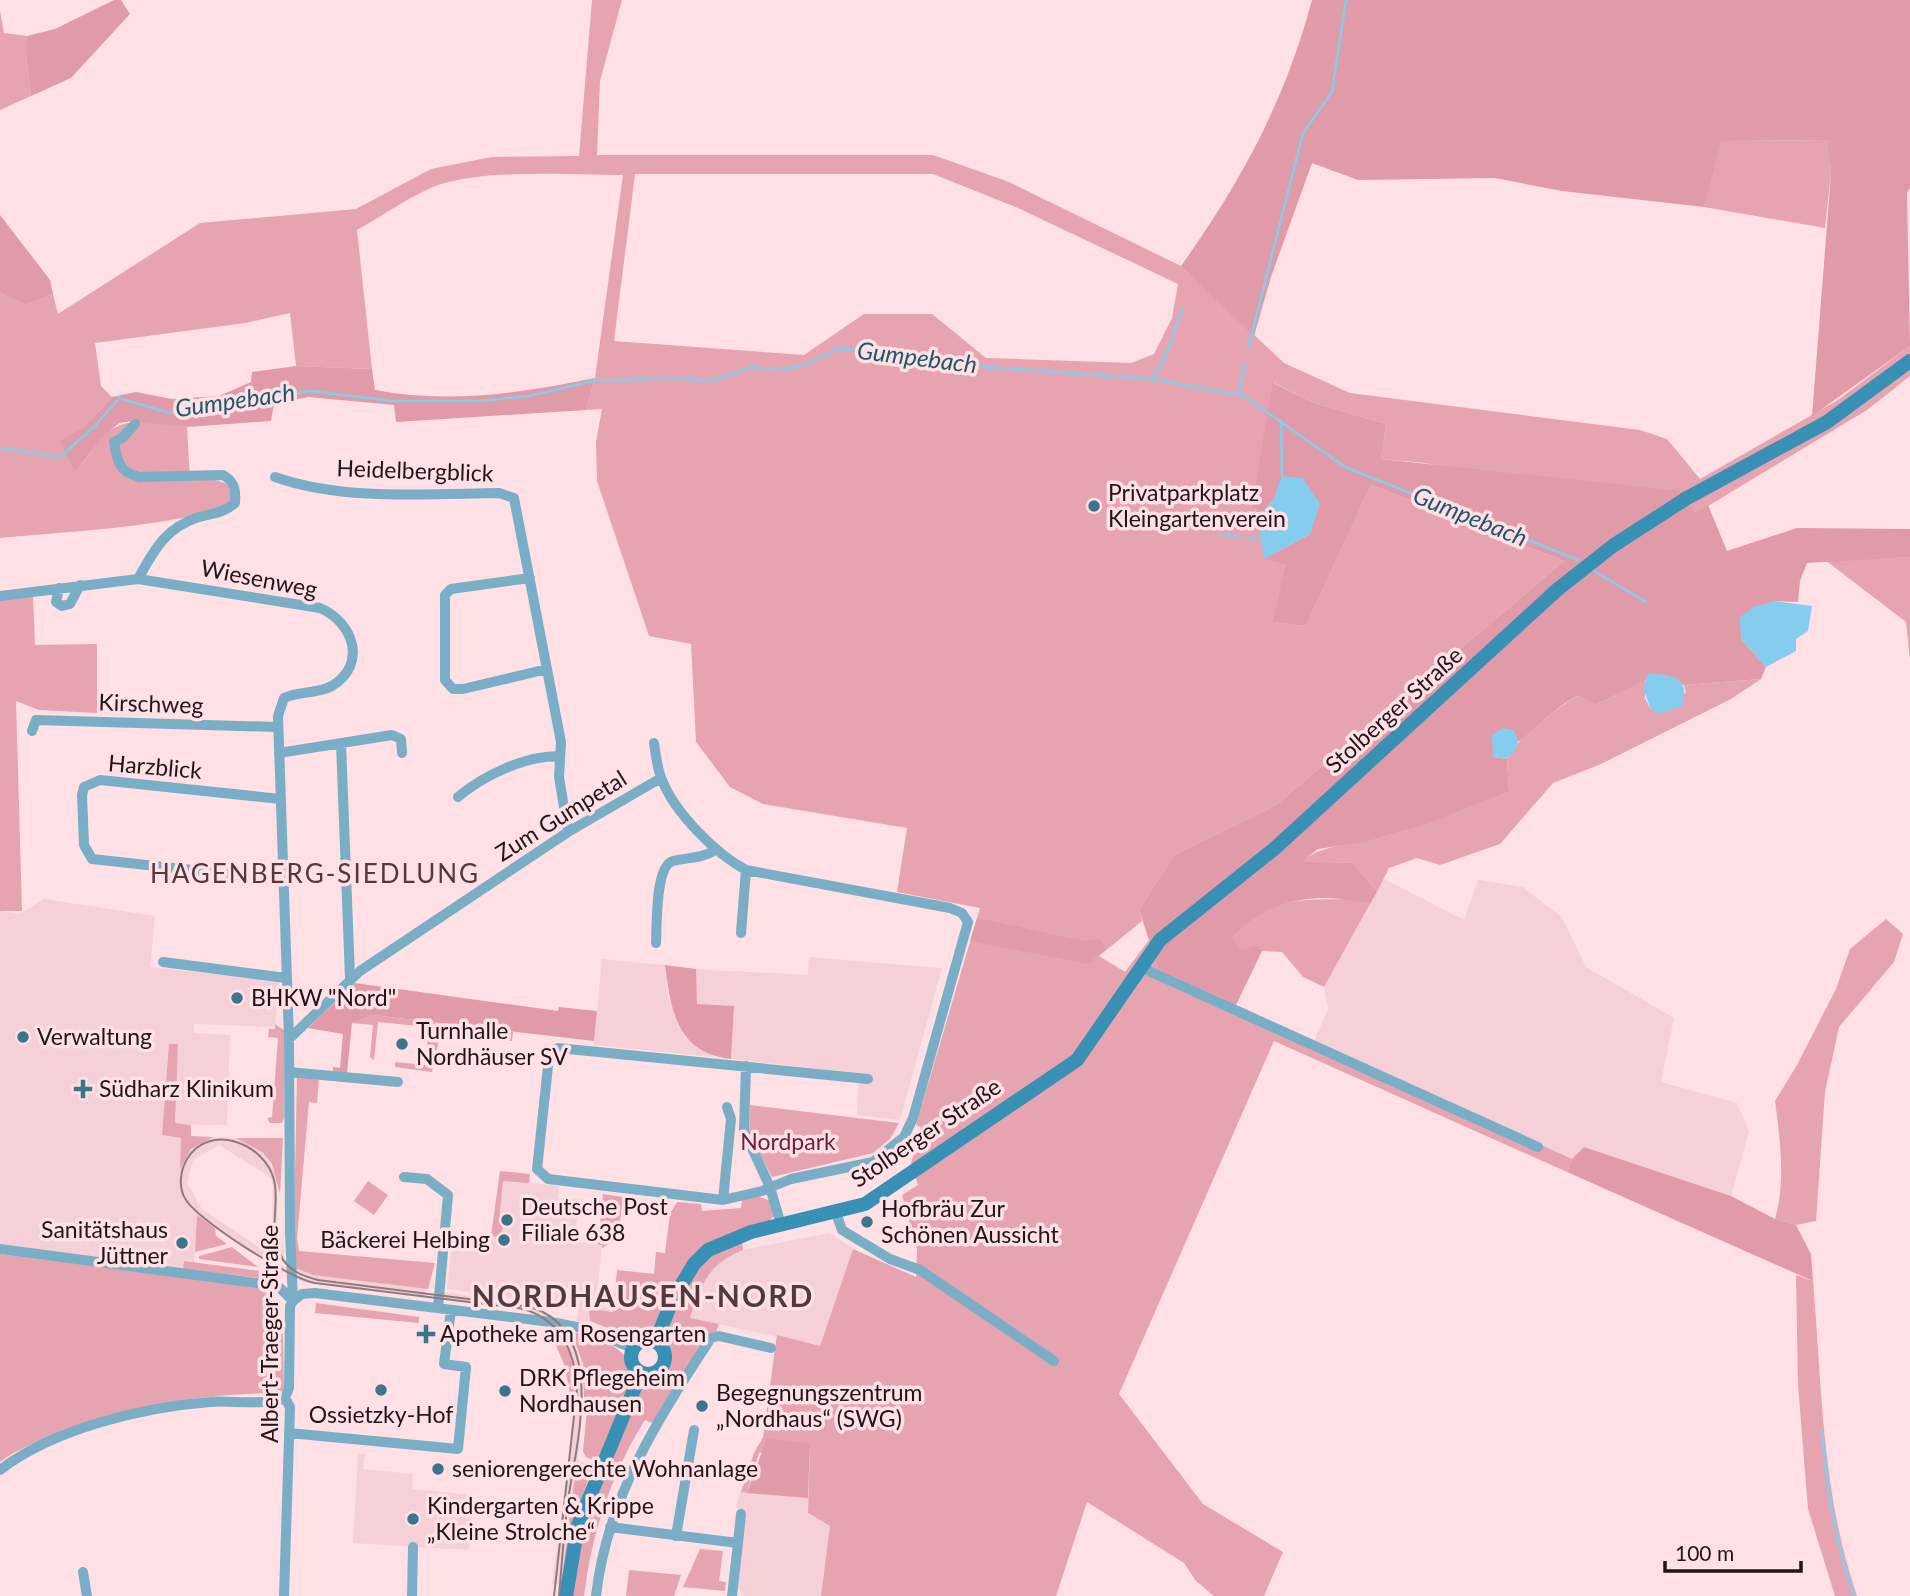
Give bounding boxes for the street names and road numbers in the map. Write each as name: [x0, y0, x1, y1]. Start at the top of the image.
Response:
street label: Heidelbergblick: [336, 453, 494, 487]
street label: Wiesenweg: [198, 553, 320, 603]
street label: Stolberger Straße: [1319, 640, 1468, 778]
street label: Kirschweg: [98, 687, 204, 719]
street label: Harzblick: [107, 748, 203, 784]
street label: Zum Gumpetal: [490, 764, 631, 867]
street label: Stolberger Straße: [845, 1072, 1006, 1193]
street label: Albert-Traeger-Straße: [255, 1225, 283, 1443]

